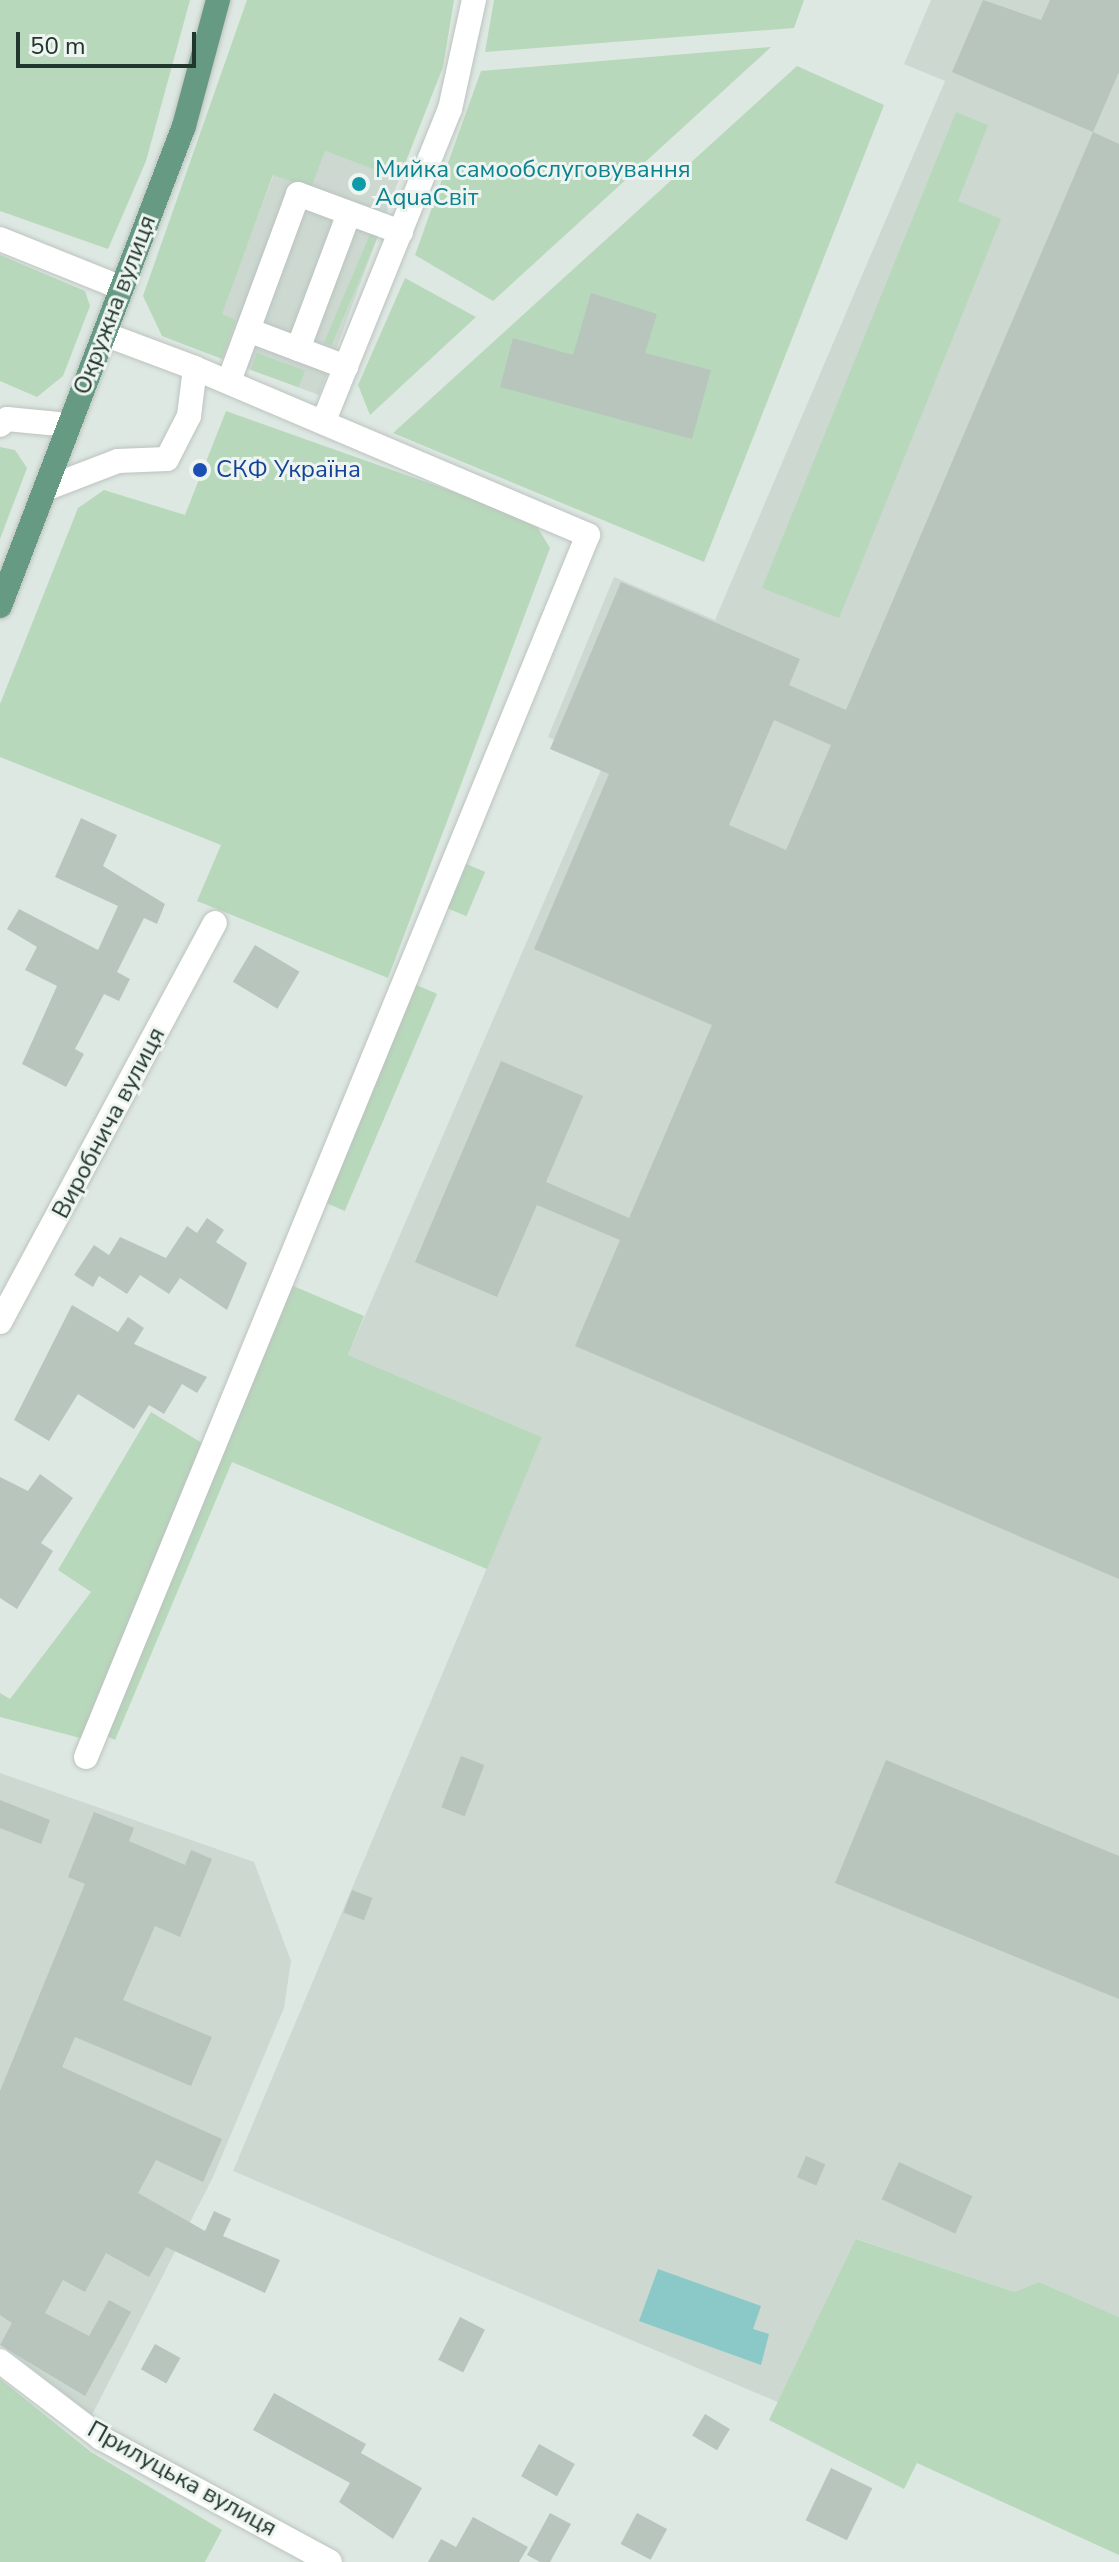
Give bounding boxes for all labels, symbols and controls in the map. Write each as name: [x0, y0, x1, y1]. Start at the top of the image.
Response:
scale bar: [20, 16, 200, 66]
text: 50 m: [30, 30, 86, 62]
place label: Мийка самообслуговування AquaСвіт: [375, 156, 691, 212]
marker: Мийка самообслуговування AquaСвіт: [350, 175, 368, 193]
street label: Окружна вулиця: [68, 211, 162, 399]
place label: СКФ Україна: [216, 456, 361, 484]
marker: СКФ Україна: [191, 461, 209, 479]
street label: Виробнича вулиця: [46, 1023, 172, 1223]
street label: Прилуцька вулиця: [82, 2415, 282, 2543]

